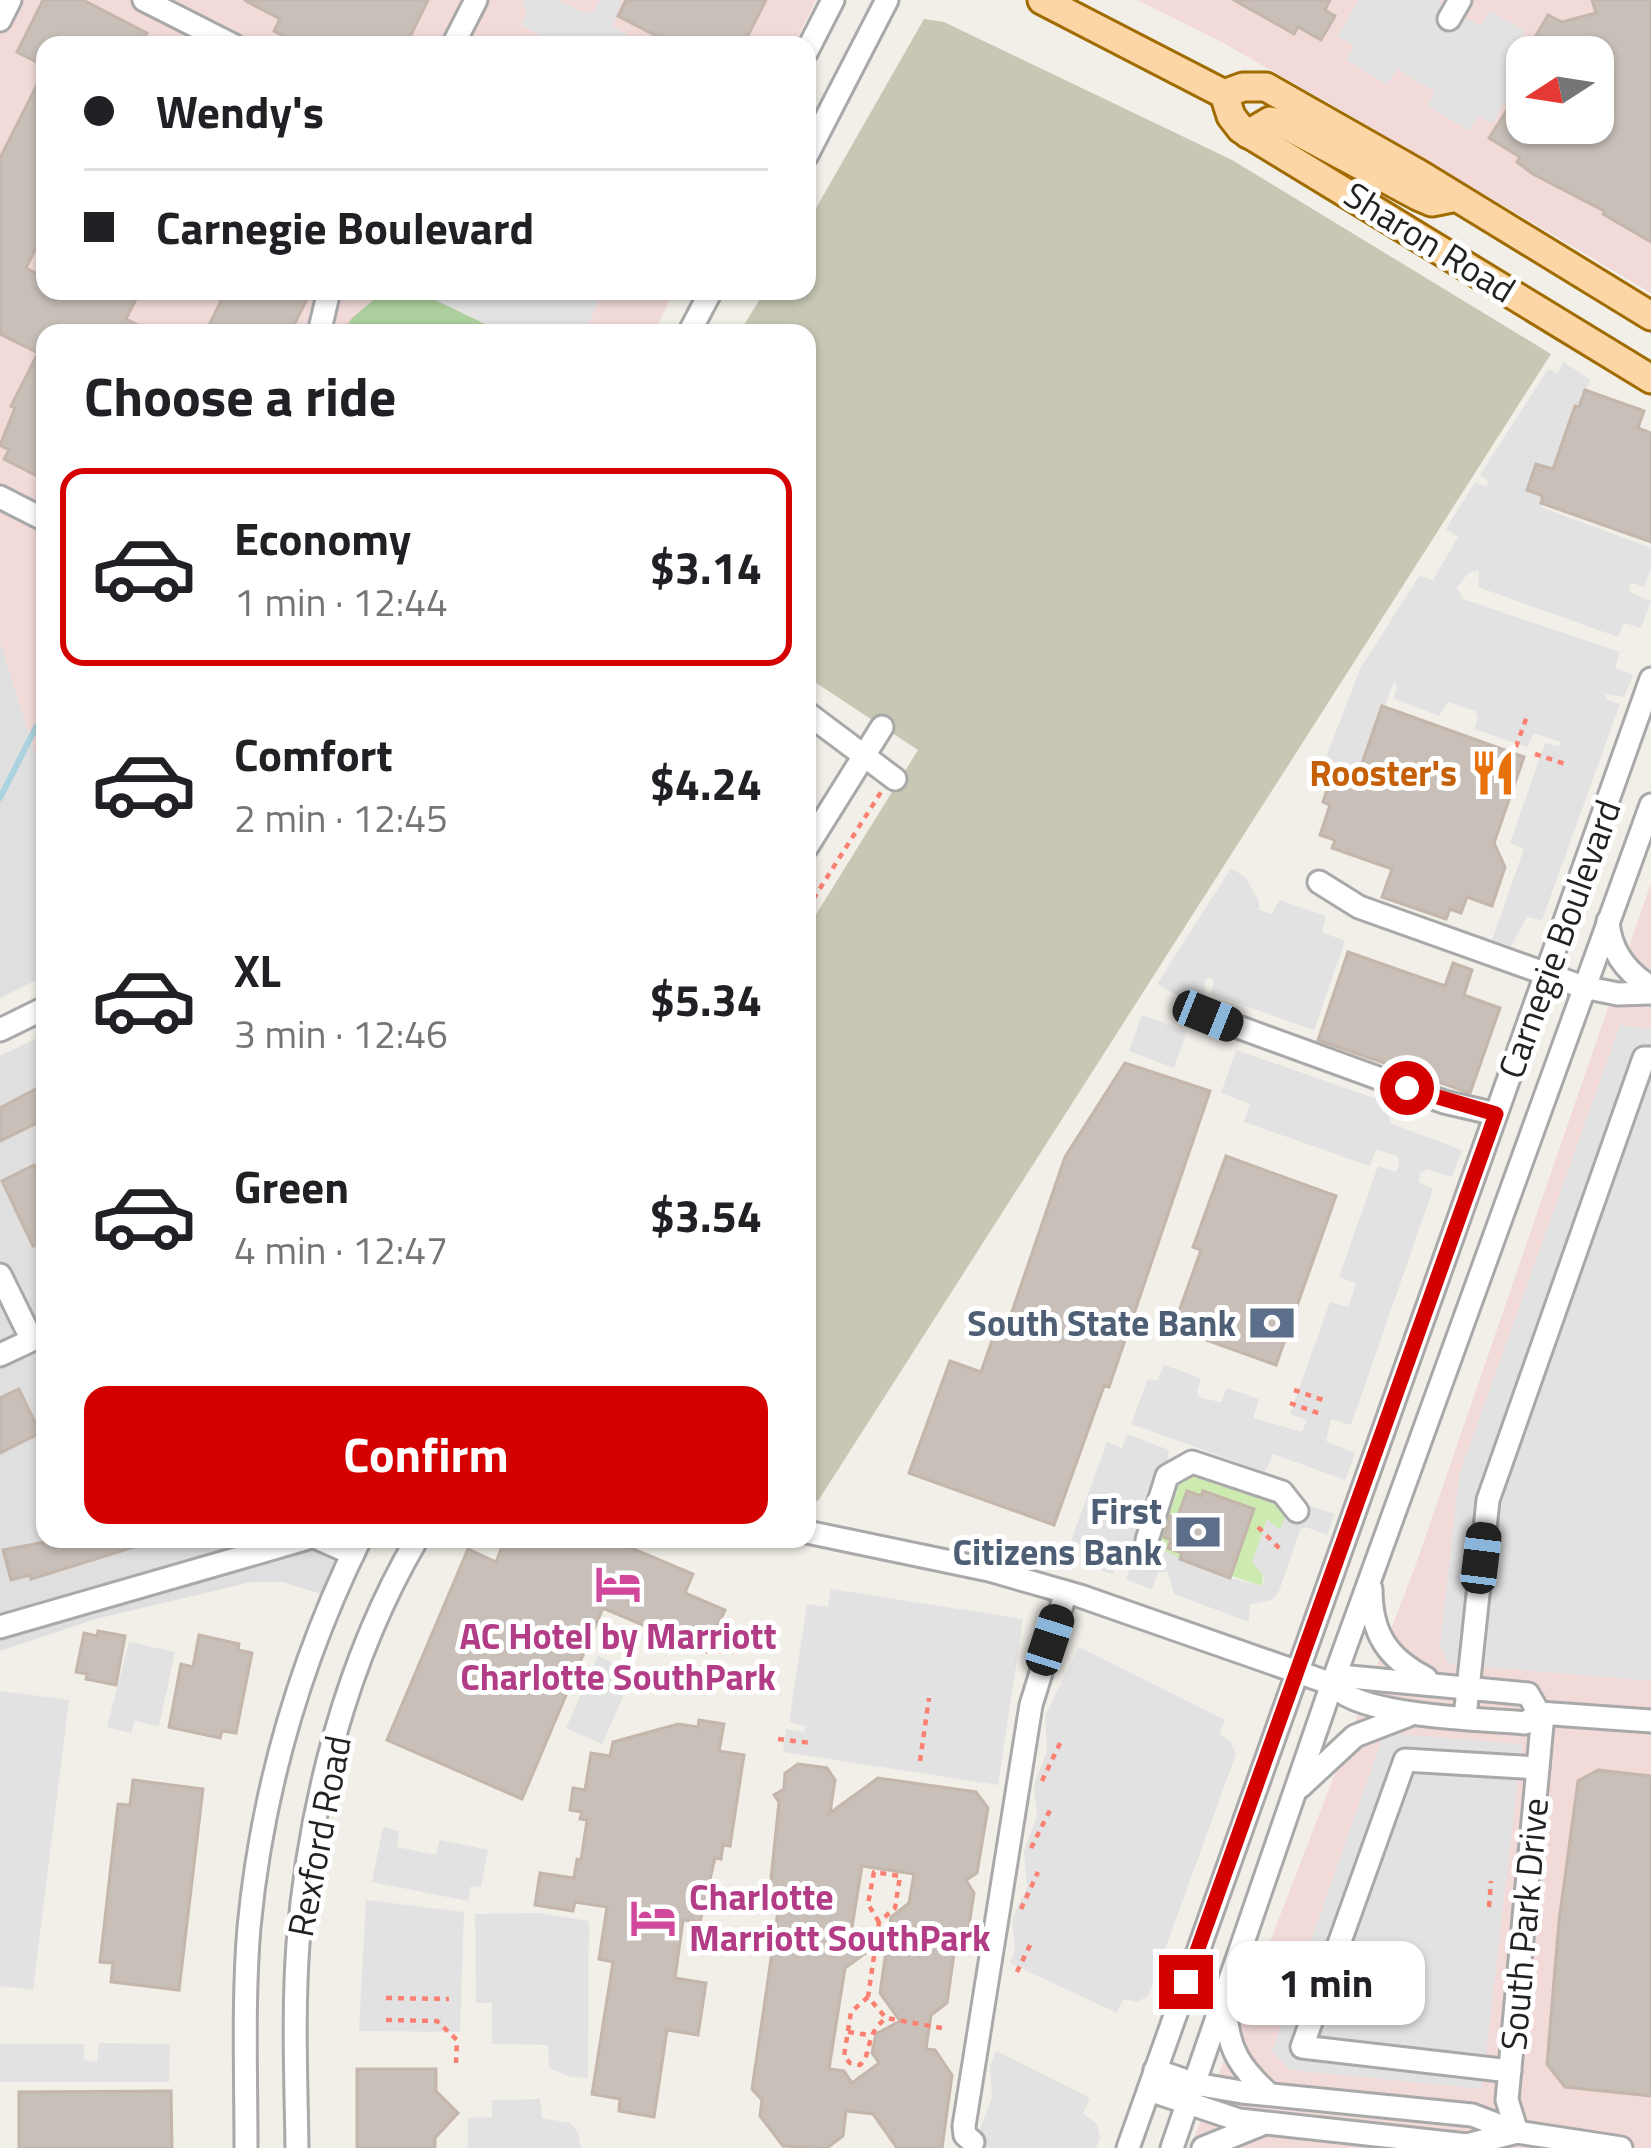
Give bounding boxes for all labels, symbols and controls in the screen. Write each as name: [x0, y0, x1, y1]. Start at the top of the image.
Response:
north arrow: [1506, 36, 1614, 144]
map controls: [1506, 36, 1614, 144]
text: Wendy's: [156, 77, 324, 145]
street label: Sharon Road: [1334, 167, 1527, 316]
text: Carnegie Boulevard: [156, 193, 534, 261]
text: Choose a ride: [84, 355, 396, 437]
text: Economy: [234, 504, 411, 572]
icon: car: [90, 513, 198, 621]
text: $3.14: [650, 533, 762, 601]
text: 1 min · 12:44: [234, 572, 448, 631]
text: Comfort: [234, 720, 393, 788]
icon: car: [90, 729, 198, 837]
place label: Rooster's: [1309, 745, 1457, 800]
restaurant icon: Rooster's: [1468, 748, 1518, 798]
text: $4.24: [650, 749, 762, 817]
text: 2 min · 12:45: [234, 788, 448, 847]
street label: Carnegie Boulevard: [1483, 792, 1634, 1086]
text: XL: [234, 936, 281, 1004]
icon: car: [90, 945, 198, 1053]
text: $5.34: [650, 965, 762, 1033]
car: [1168, 986, 1248, 1046]
text: 3 min · 12:46: [234, 1004, 448, 1063]
route start: [1380, 1061, 1434, 1115]
text: Green: [234, 1152, 349, 1220]
icon: car: [90, 1161, 198, 1269]
text: $3.54: [650, 1181, 762, 1249]
text: 4 min · 12:47: [234, 1220, 448, 1279]
place label: South State Bank: [967, 1295, 1236, 1350]
bank icon: South State Bank: [1247, 1298, 1297, 1348]
button: Confirm: [84, 1386, 768, 1524]
place label: First Citizens Bank: [952, 1483, 1162, 1579]
bank icon: First Citizens Bank: [1173, 1507, 1223, 1557]
car: [1459, 1520, 1503, 1596]
hotel icon: AC Hotel by Marriott Charlotte SouthPark: [593, 1559, 643, 1609]
car: [1022, 1600, 1078, 1680]
place label: AC Hotel by Marriott Charlotte SouthPark: [459, 1608, 777, 1704]
street label: Rexford Road: [272, 1731, 365, 1941]
street label: South Park Drive: [1485, 1795, 1562, 2052]
place label: Charlotte Marriott SouthPark: [689, 1869, 991, 1965]
hotel icon: Charlotte Marriott SouthPark: [628, 1893, 678, 1943]
callout: 1 min: [1228, 1940, 1426, 2024]
text: 1 min: [1279, 1953, 1373, 2012]
route end: [1159, 1955, 1213, 2009]

